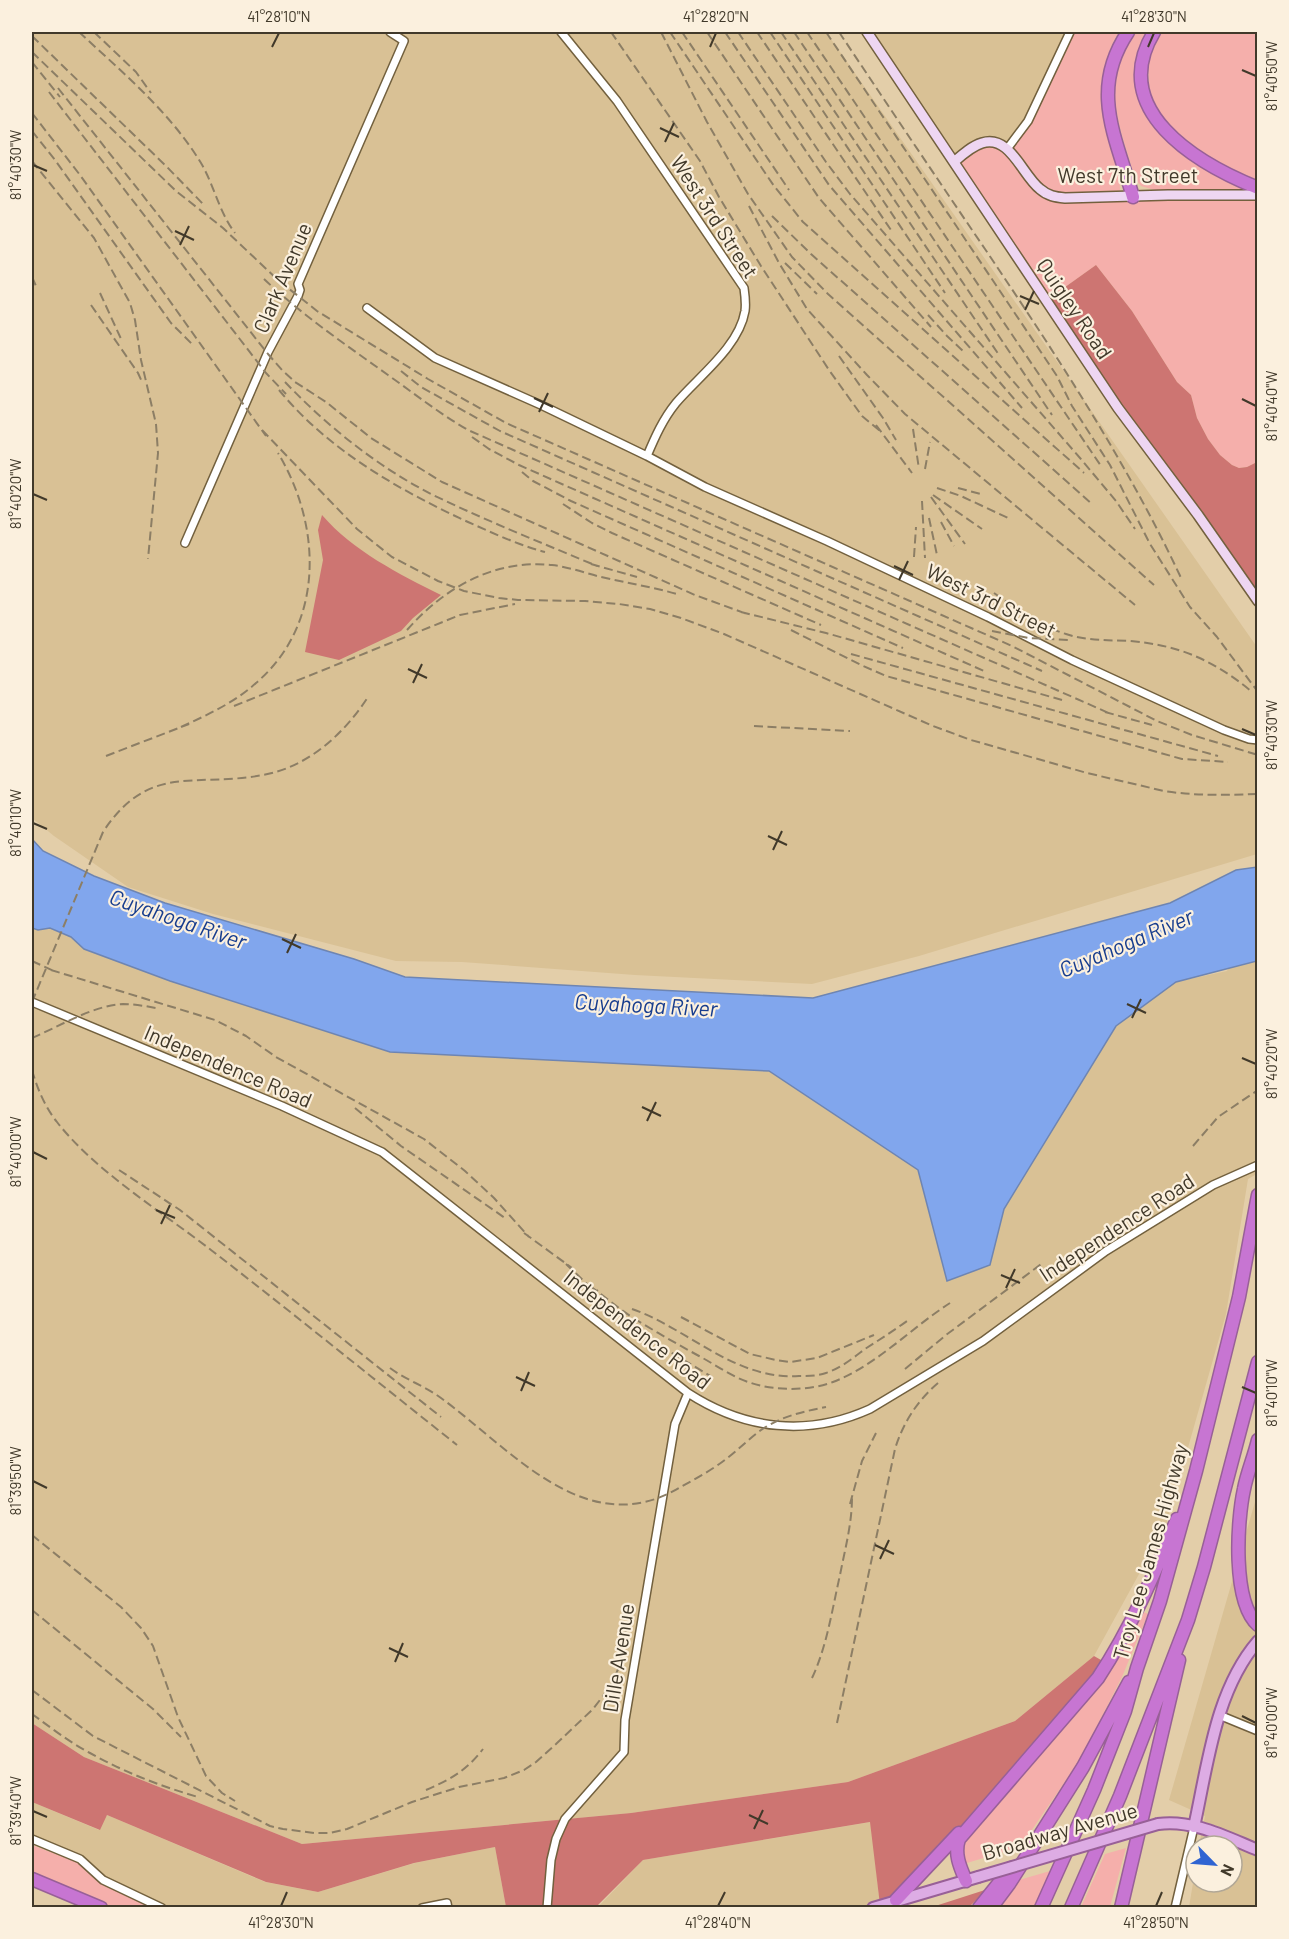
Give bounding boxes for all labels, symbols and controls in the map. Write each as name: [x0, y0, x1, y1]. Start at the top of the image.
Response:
text: 41°28'10"N: [247, 7, 311, 25]
text: 41°28'20"N: [683, 7, 749, 25]
text: 41°28'30"N: [1121, 7, 1187, 25]
text: 81°40'50"W: [1262, 41, 1280, 111]
text: 81°40'30"W: [6, 130, 24, 200]
street label: West 3rd Street: [666, 150, 764, 282]
street label: West 7th Street: [1058, 162, 1198, 187]
street label: Clark Avenue: [247, 218, 316, 336]
street label: Quigley Road: [1032, 253, 1118, 363]
text: 81°40'40"W: [1262, 371, 1280, 441]
text: 81°40'20"W: [6, 459, 24, 529]
street label: West 3rd Street: [923, 557, 1061, 642]
text: 81°40'30"W: [1262, 700, 1280, 770]
text: 81°40'10"W: [6, 789, 24, 857]
water label: Cuyahoga River: [106, 882, 251, 954]
water label: Cuyahoga River: [1055, 902, 1198, 982]
water label: Cuyahoga River: [574, 987, 719, 1021]
street label: Independence Road: [141, 1019, 316, 1112]
text: 81°40'20"W: [1262, 1029, 1280, 1099]
text: 81°40'00"W: [6, 1116, 24, 1188]
street label: Independence Road: [1034, 1167, 1198, 1286]
street label: Independence Road: [559, 1264, 716, 1394]
text: 81°40'10"W: [1262, 1359, 1280, 1427]
street label: Troy Lee James Highway: [1107, 1440, 1193, 1663]
text: 81°39'50"W: [6, 1446, 24, 1516]
street label: Dille Avenue: [597, 1601, 638, 1714]
text: 81°40'00"W: [1262, 1687, 1280, 1759]
text: 81°39'40"W: [6, 1776, 24, 1846]
street label: Broadway Avenue: [979, 1796, 1140, 1865]
north arrow: [1184, 1834, 1244, 1894]
text: N: [1217, 1862, 1239, 1879]
text: 41°28'30"N: [248, 1913, 314, 1931]
text: 41°28'40"N: [685, 1913, 751, 1931]
text: 41°28'50"N: [1123, 1913, 1189, 1931]

